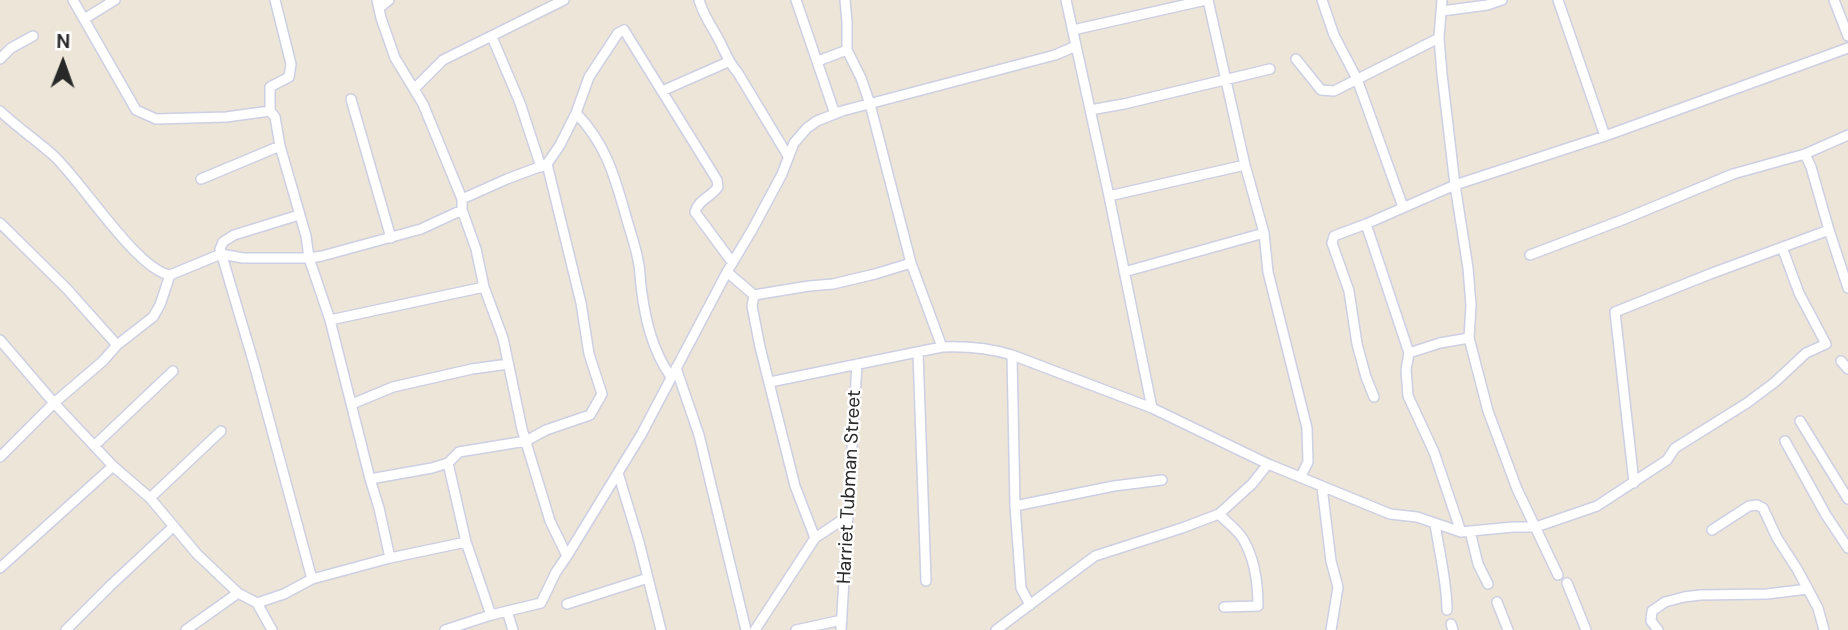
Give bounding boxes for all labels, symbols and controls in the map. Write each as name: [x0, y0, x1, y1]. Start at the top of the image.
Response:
north arrow: [28, 28, 98, 98]
text: N: [56, 29, 71, 54]
street label: Harriet Tubman Street: [834, 389, 866, 585]

